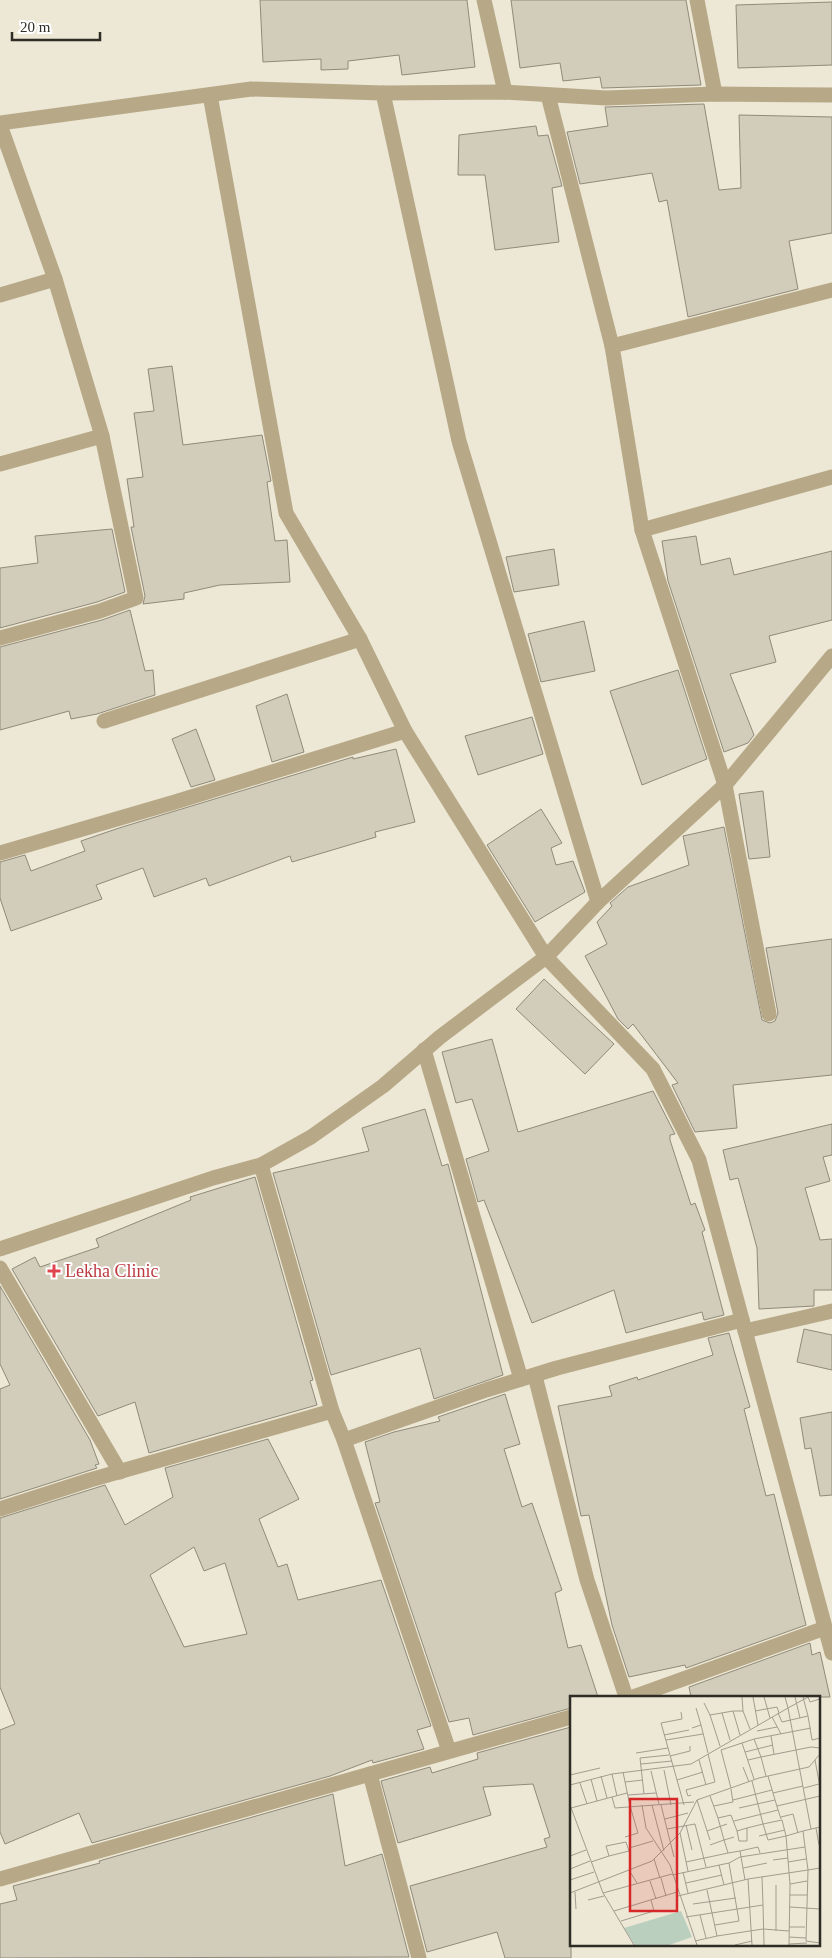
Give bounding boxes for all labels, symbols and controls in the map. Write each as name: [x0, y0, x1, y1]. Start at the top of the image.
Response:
scale bar: [12, 10, 100, 42]
text: 20 m: [20, 19, 51, 35]
place label: Lekha Clinic: [65, 1261, 158, 1281]
marker: Lekha Clinic: [47, 1264, 61, 1278]
inset map: [570, 1696, 820, 1946]

